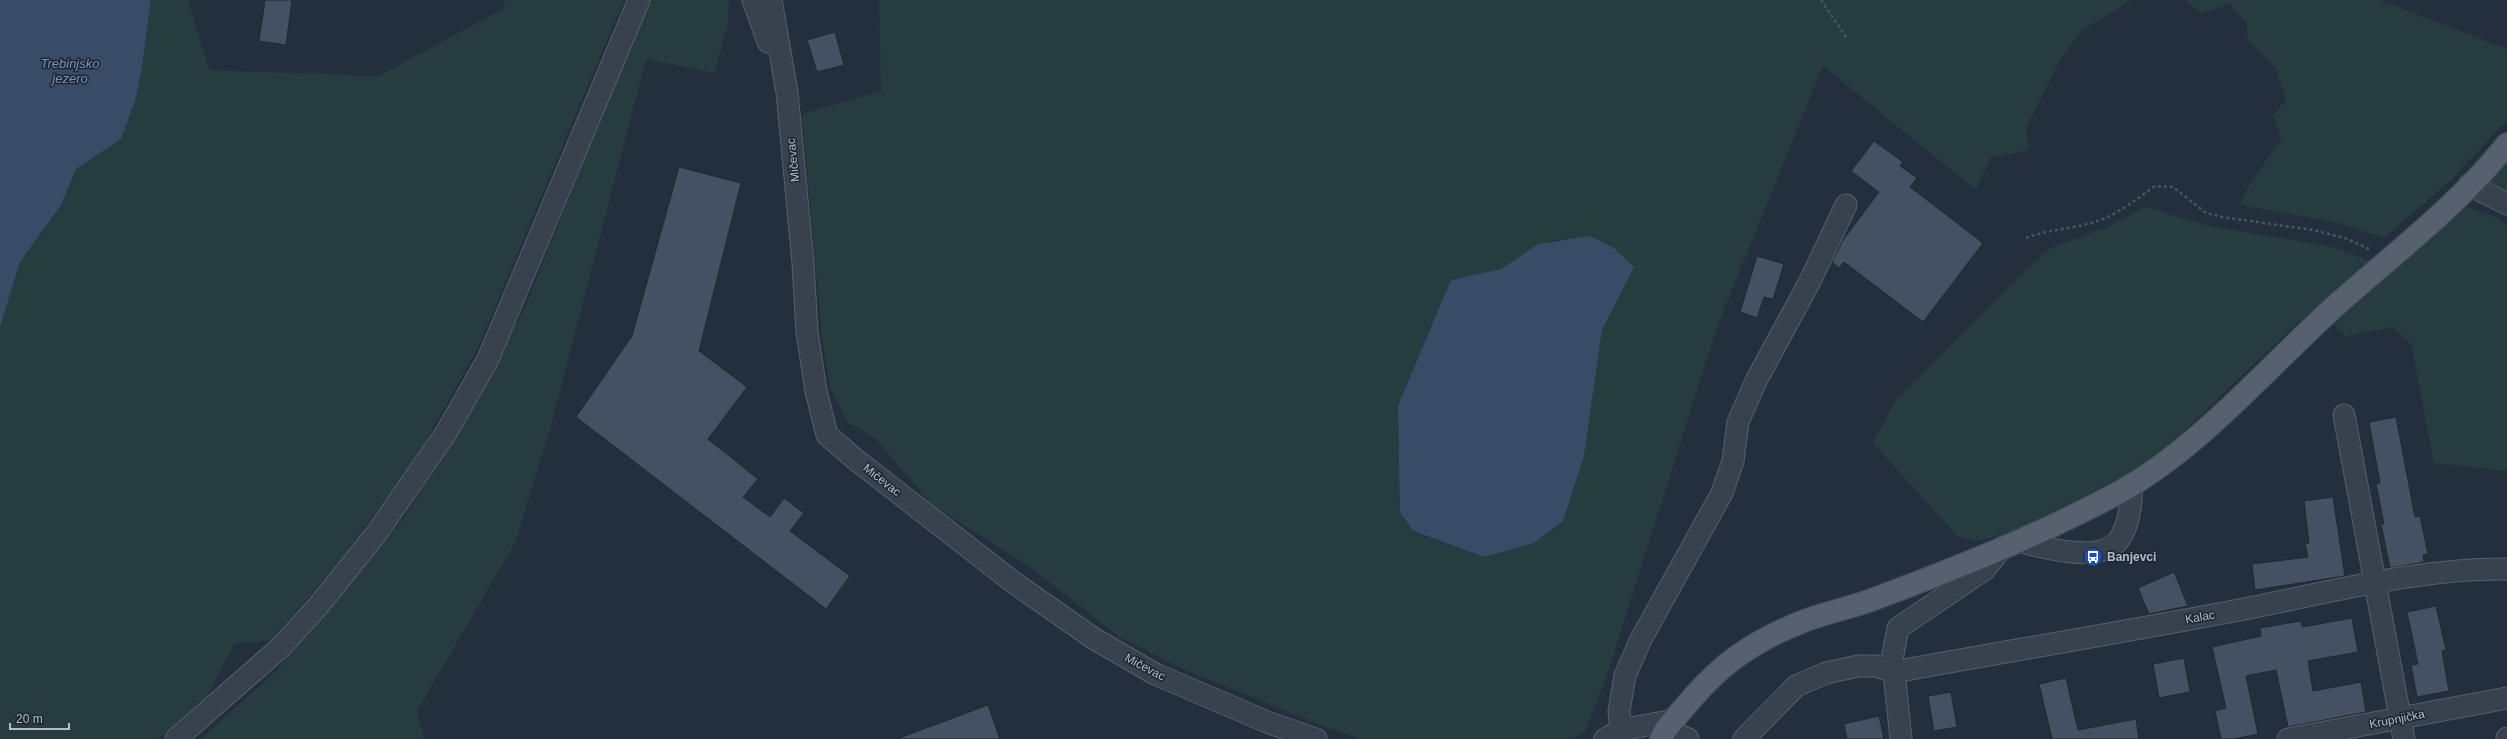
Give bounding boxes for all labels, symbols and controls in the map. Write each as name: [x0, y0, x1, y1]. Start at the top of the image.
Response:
water label: Trebinjsko jezero: [40, 56, 100, 86]
street label: Mičevac: [784, 137, 802, 183]
street label: Mičevac: [860, 461, 904, 499]
bus stop icon: Banjevci: [2082, 546, 2104, 568]
place label: Banjevci: [2107, 550, 2156, 564]
street label: Kalac: [2184, 607, 2216, 627]
street label: Mičevac: [1122, 650, 1168, 684]
scale bar: [10, 705, 69, 731]
street label: Krupnjička: [2368, 707, 2426, 731]
text: 20 m: [16, 712, 43, 726]

